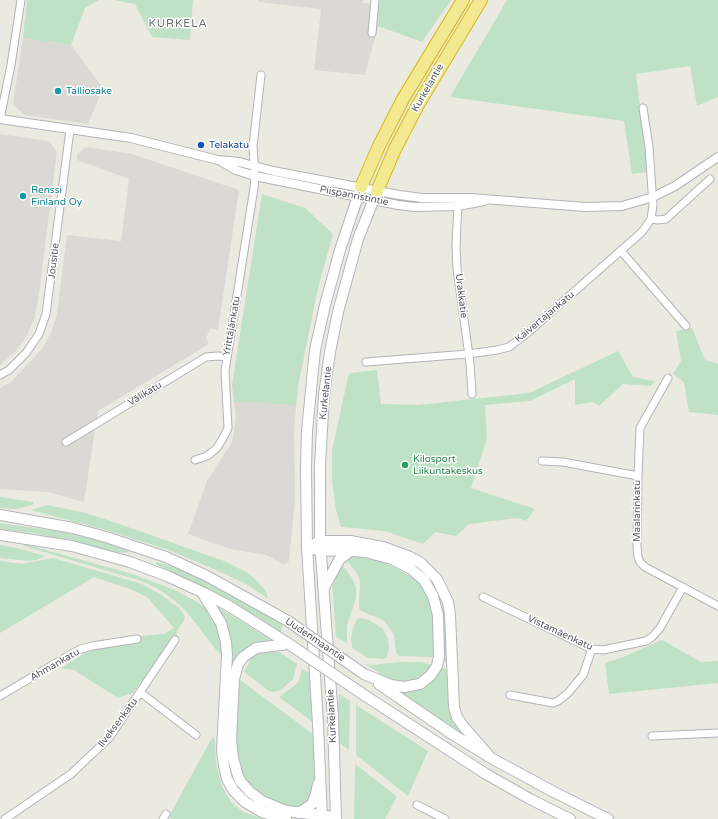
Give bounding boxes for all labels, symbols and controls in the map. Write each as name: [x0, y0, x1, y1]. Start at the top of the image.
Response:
district label: KURKELA: [148, 17, 208, 31]
street label: Kurkelantie: [409, 62, 447, 114]
place label: Talliosake: [66, 85, 112, 97]
marker: Talliosake: [53, 86, 63, 96]
place label: Telakatu: [209, 139, 249, 151]
marker: Telakatu: [196, 140, 206, 150]
street label: Piispanristintie: [319, 183, 389, 209]
place label: Renssi Finland Oy: [31, 184, 82, 208]
marker: Renssi Finland Oy: [18, 191, 28, 201]
street label: Jousitie: [46, 242, 62, 280]
street label: Urakkatie: [452, 273, 470, 319]
street label: Kaivertajankatu: [513, 289, 577, 345]
street label: Yrittäjänkatu: [221, 295, 243, 357]
street label: Kurkelantie: [317, 366, 335, 420]
street label: Välikatu: [126, 379, 164, 409]
place label: Kilosport Liikuntakeskus: [413, 453, 483, 476]
marker: Kilosport Liikuntakeskus: [400, 460, 410, 470]
street label: Maalarinkatu: [631, 480, 643, 542]
street label: Vistamäenkatu: [525, 613, 595, 653]
street label: Uudenmaantie: [283, 615, 347, 665]
street label: Ahmankatu: [28, 646, 82, 684]
street label: Kurkelantie: [325, 689, 339, 743]
street label: Ilveksenkatu: [96, 696, 140, 750]

